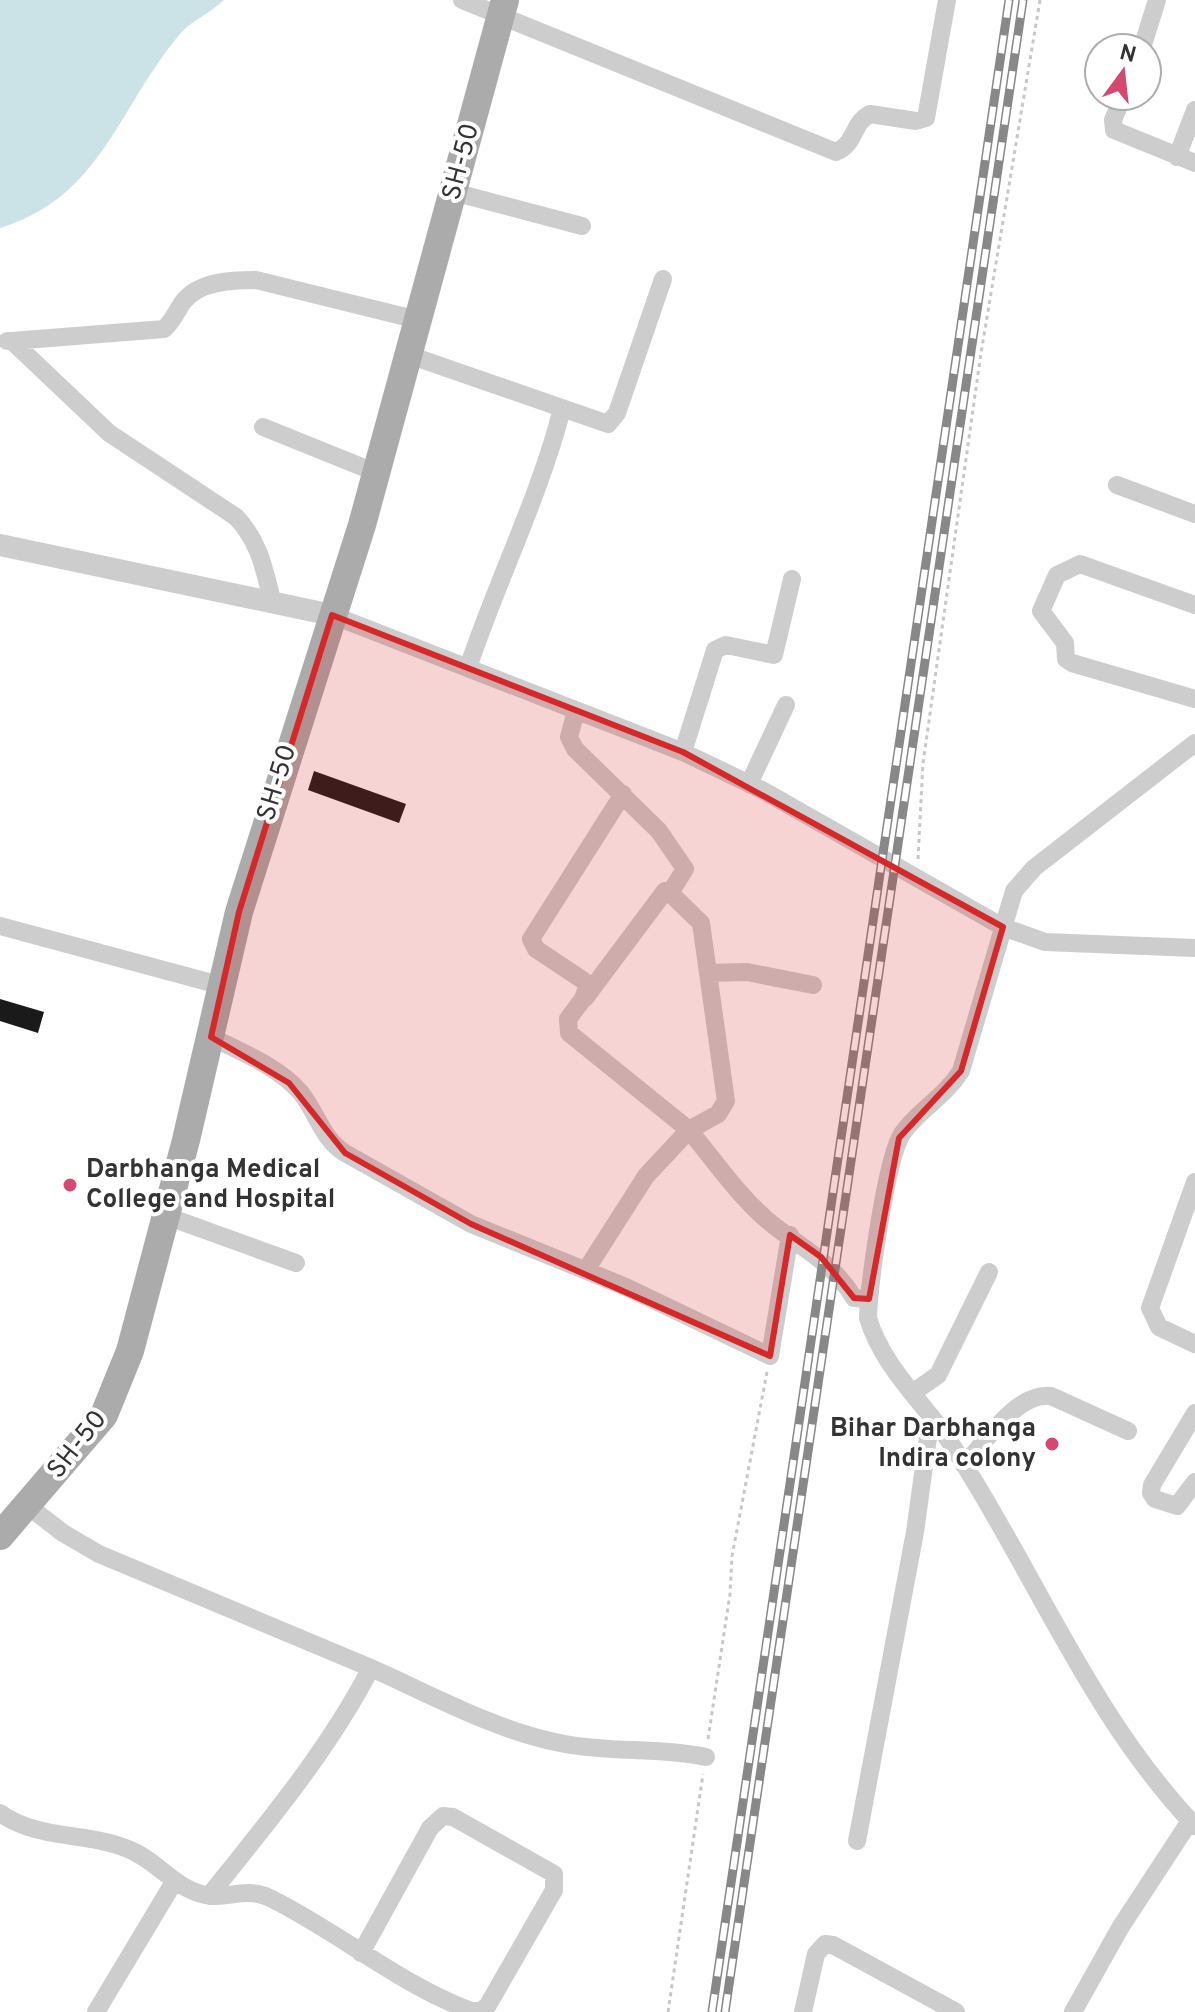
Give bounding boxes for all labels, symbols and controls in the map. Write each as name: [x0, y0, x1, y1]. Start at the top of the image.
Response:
north arrow: [1083, 32, 1163, 112]
text: N: [1116, 40, 1139, 70]
street label: SH-50: [436, 120, 488, 204]
street label: SH-50: [251, 741, 305, 825]
place label: Darbhanga Medical College and Hospital: [86, 1154, 335, 1217]
marker: Darbhanga Medical College and Hospital: [61, 1176, 79, 1194]
street label: SH-50: [41, 1404, 115, 1486]
place label: Bihar Darbhanga Indira colony: [830, 1413, 1036, 1476]
marker: Bihar Darbhanga Indira colony: [1043, 1435, 1061, 1453]

